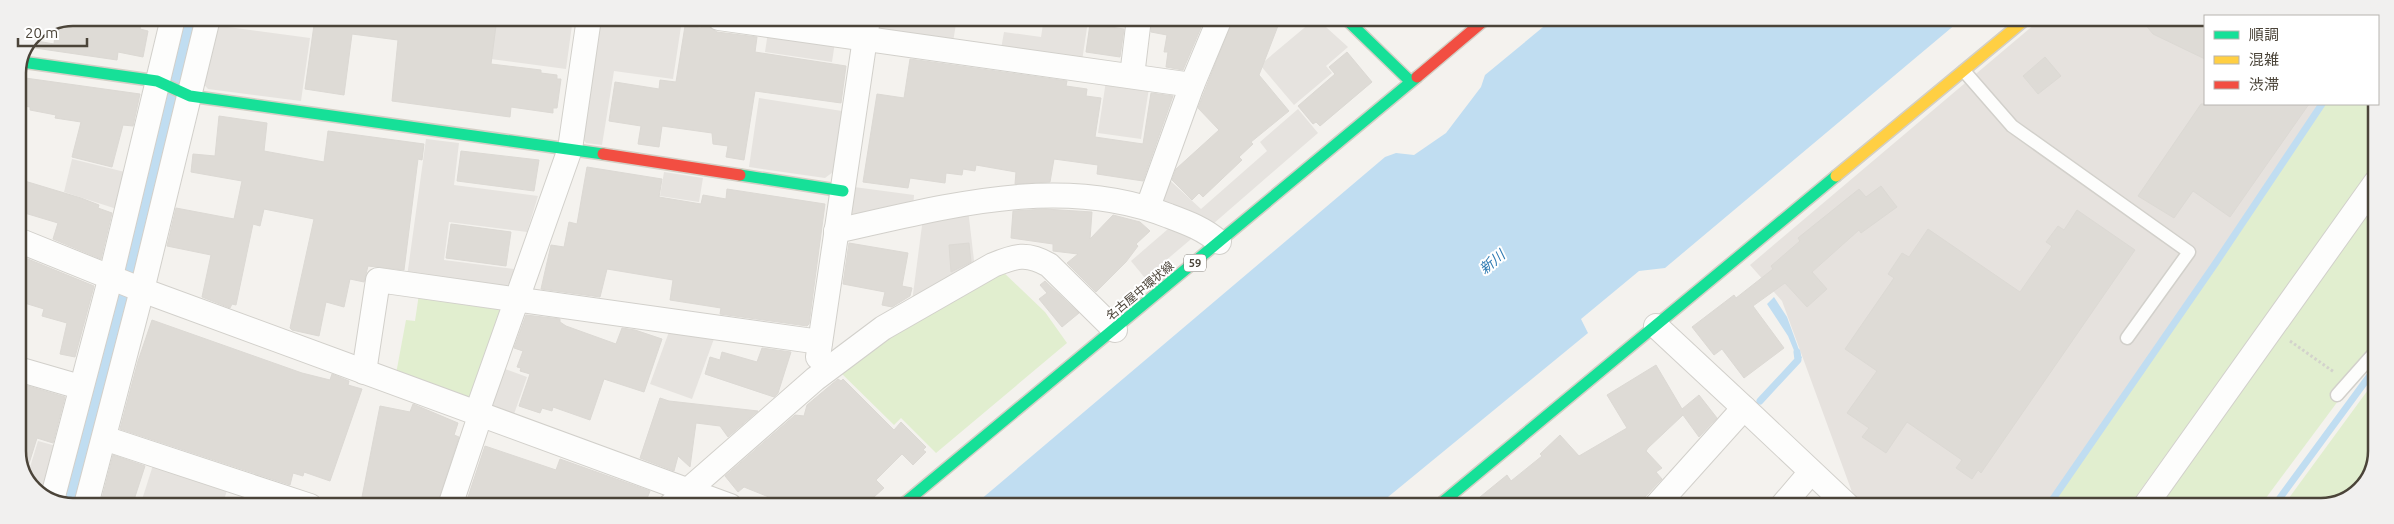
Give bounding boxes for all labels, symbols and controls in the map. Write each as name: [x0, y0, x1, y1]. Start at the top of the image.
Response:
scale bar: [18, 15, 86, 47]
legend: [2204, 15, 2379, 105]
text: 20 m: [25, 24, 58, 41]
text: 順調: [2249, 26, 2279, 43]
text: 混雑: [2249, 51, 2279, 68]
text: 渋滞: [2249, 76, 2279, 93]
water label: 新川: [1476, 246, 1509, 277]
road number: 59: [1184, 254, 1206, 272]
street label: 名古屋中環状線: [1103, 259, 1176, 323]

